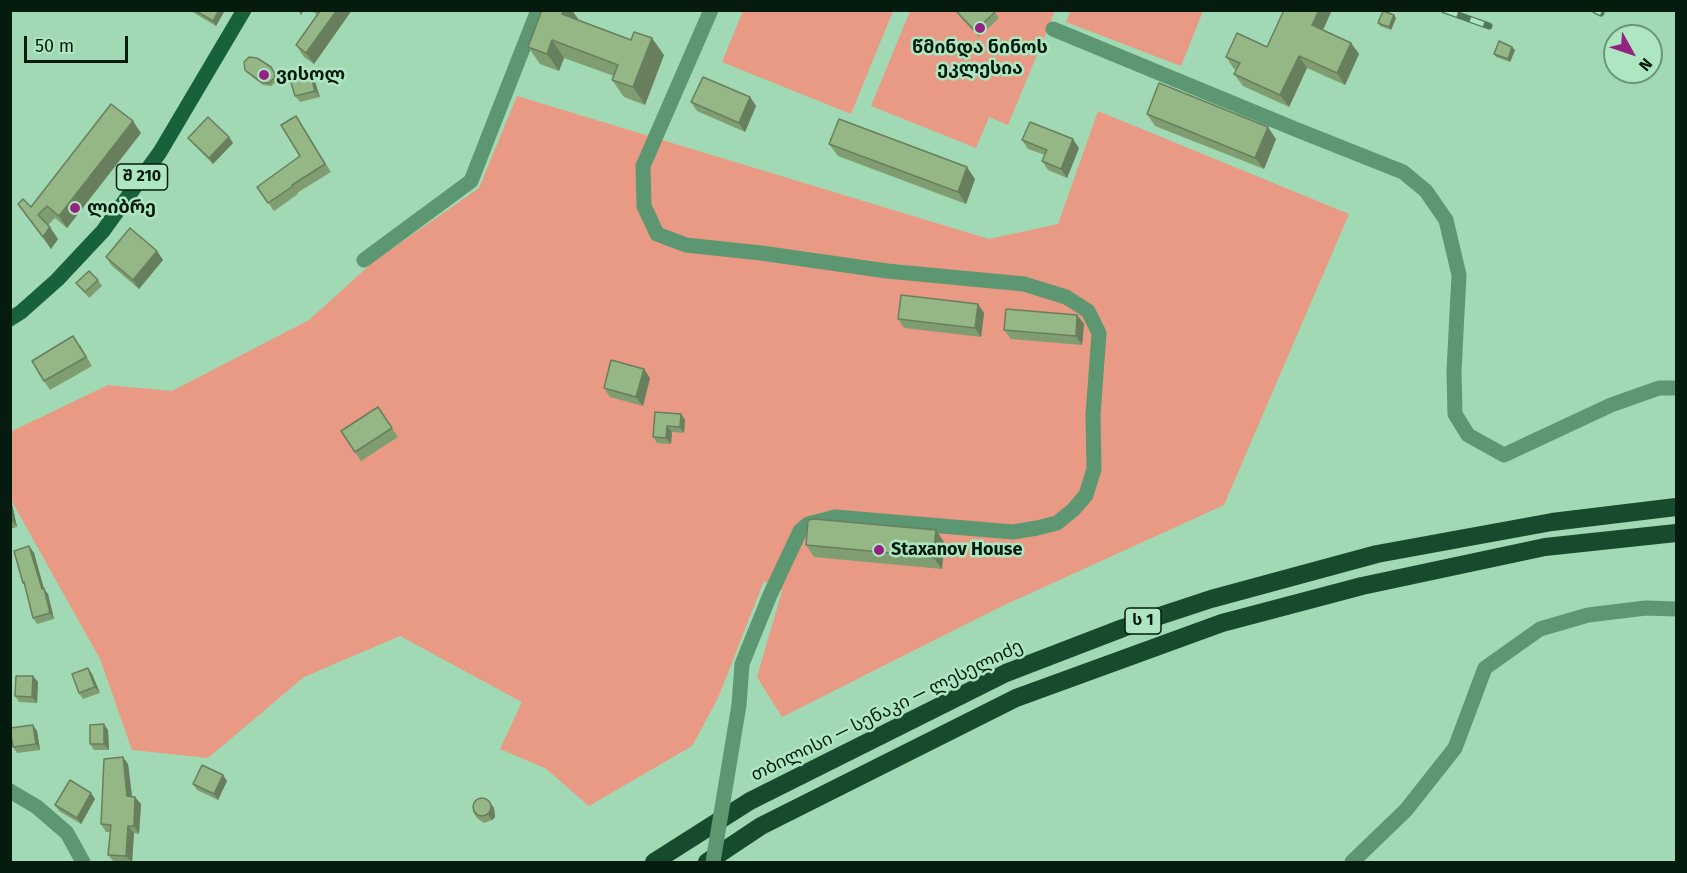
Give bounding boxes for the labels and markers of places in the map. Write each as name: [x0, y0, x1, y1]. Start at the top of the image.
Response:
marker: წმინდა ნინოს ეკლესია: [973, 21, 987, 35]
place label: წმინდა ნინოს ეკლესია: [912, 37, 1048, 80]
place label: ვისოლ: [276, 64, 345, 86]
marker: ვისოლ: [257, 68, 271, 82]
place label: ლიბრე: [87, 197, 156, 219]
marker: ლიბრე: [68, 201, 82, 215]
place label: Staxanov House: [891, 539, 1022, 561]
marker: Staxanov House: [872, 543, 886, 557]

